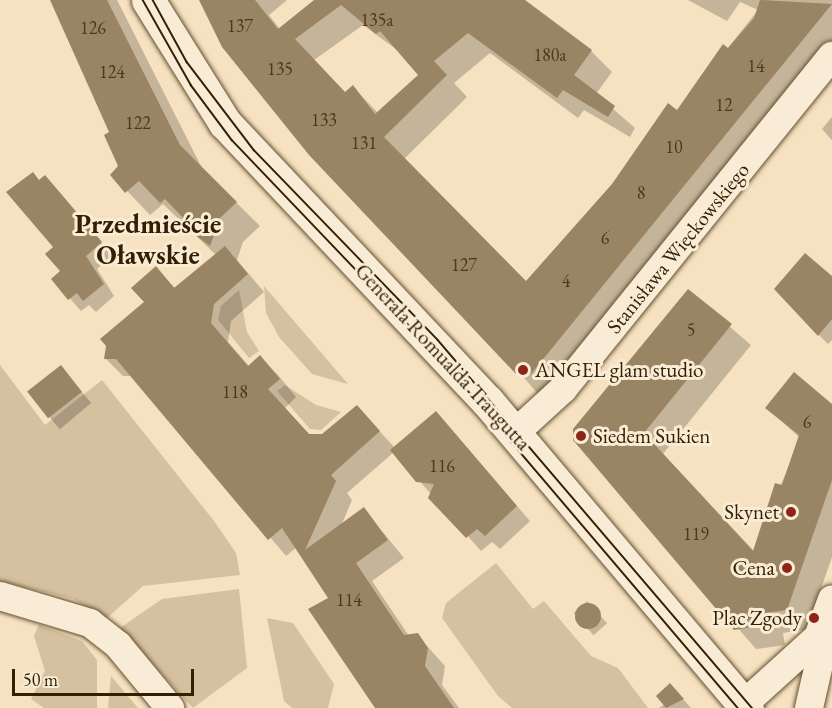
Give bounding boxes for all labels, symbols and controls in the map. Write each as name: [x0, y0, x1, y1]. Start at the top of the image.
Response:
house number: 135a: [360, 9, 394, 31]
house number: 137: [227, 15, 253, 37]
house number: 126: [80, 17, 106, 39]
house number: 180a: [533, 44, 567, 66]
house number: 14: [747, 55, 765, 77]
house number: 135: [267, 58, 293, 80]
house number: 124: [99, 61, 125, 83]
house number: 12: [715, 94, 733, 116]
house number: 133: [311, 109, 337, 131]
house number: 122: [125, 112, 151, 134]
house number: 131: [351, 132, 377, 154]
house number: 10: [665, 136, 683, 158]
street label: Stanisława Więckowskiego: [601, 158, 755, 338]
house number: 8: [637, 182, 645, 204]
district label: Przedmieście Oławskie: [75, 207, 221, 270]
house number: 6: [601, 227, 609, 249]
house number: 127: [451, 254, 477, 276]
street label: Generała Romualda Traugutta: [350, 258, 536, 456]
house number: 4: [562, 270, 570, 292]
house number: 5: [687, 319, 695, 341]
place label: ANGEL glam studio: [535, 357, 703, 383]
marker: ANGEL glam studio: [516, 363, 530, 377]
house number: 118: [222, 381, 248, 403]
house number: 6: [803, 411, 811, 433]
place label: Siedem Sukien: [593, 423, 710, 449]
marker: Siedem Sukien: [574, 429, 588, 443]
house number: 116: [429, 455, 455, 477]
place label: Skynet: [724, 499, 779, 525]
marker: Skynet: [784, 505, 798, 519]
house number: 119: [683, 523, 709, 545]
place label: Cena: [732, 555, 775, 581]
marker: Cena: [780, 561, 794, 575]
house number: 114: [336, 589, 362, 611]
place label: Plac Zgody: [712, 605, 802, 631]
marker: Plac Zgody: [807, 611, 821, 625]
scale bar: [15, 657, 196, 695]
text: 50 m: [23, 668, 58, 691]

